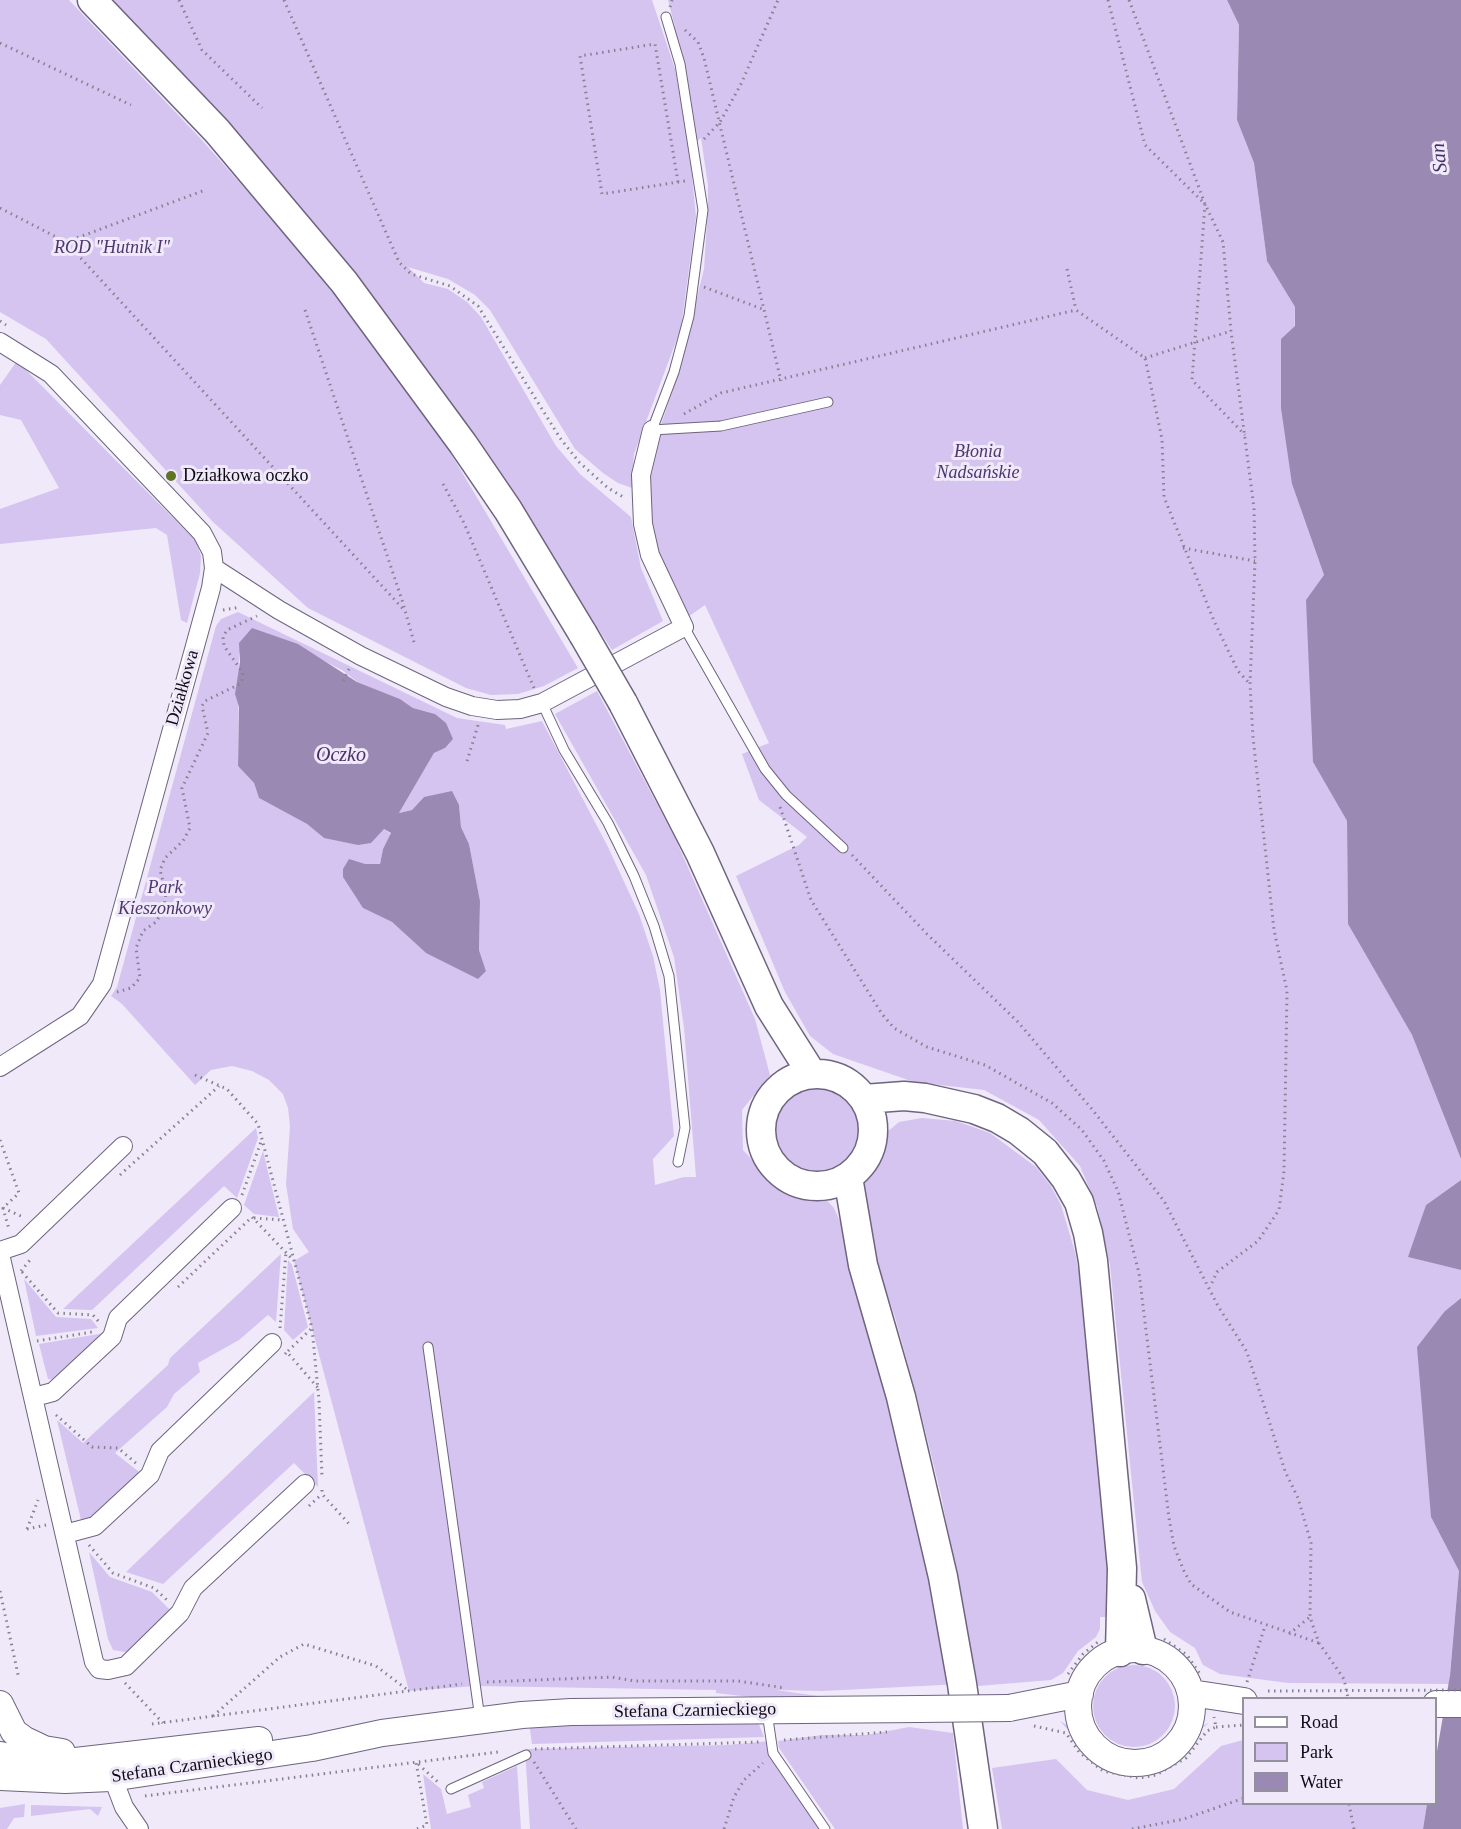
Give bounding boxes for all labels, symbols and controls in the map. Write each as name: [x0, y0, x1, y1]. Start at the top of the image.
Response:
water label: San: [1426, 142, 1454, 174]
park label: ROD "Hutnik I": [54, 237, 170, 259]
park label: Błonia Nadsańskie: [937, 441, 1019, 484]
place label: Działkowa oczko: [183, 465, 308, 487]
marker: Działkowa oczko: [164, 469, 178, 483]
street label: Działkowa: [162, 648, 204, 728]
water label: Oczko: [316, 744, 366, 768]
park label: Park Kieszonkowy: [118, 877, 212, 920]
legend: [1242, 1697, 1437, 1805]
street label: Stefana Czarnieckiego: [614, 1699, 776, 1723]
text: Road: [1300, 1712, 1338, 1732]
text: Park: [1300, 1742, 1333, 1762]
street label: Stefana Czarnieckiego: [110, 1744, 274, 1788]
text: Water: [1300, 1772, 1343, 1792]

